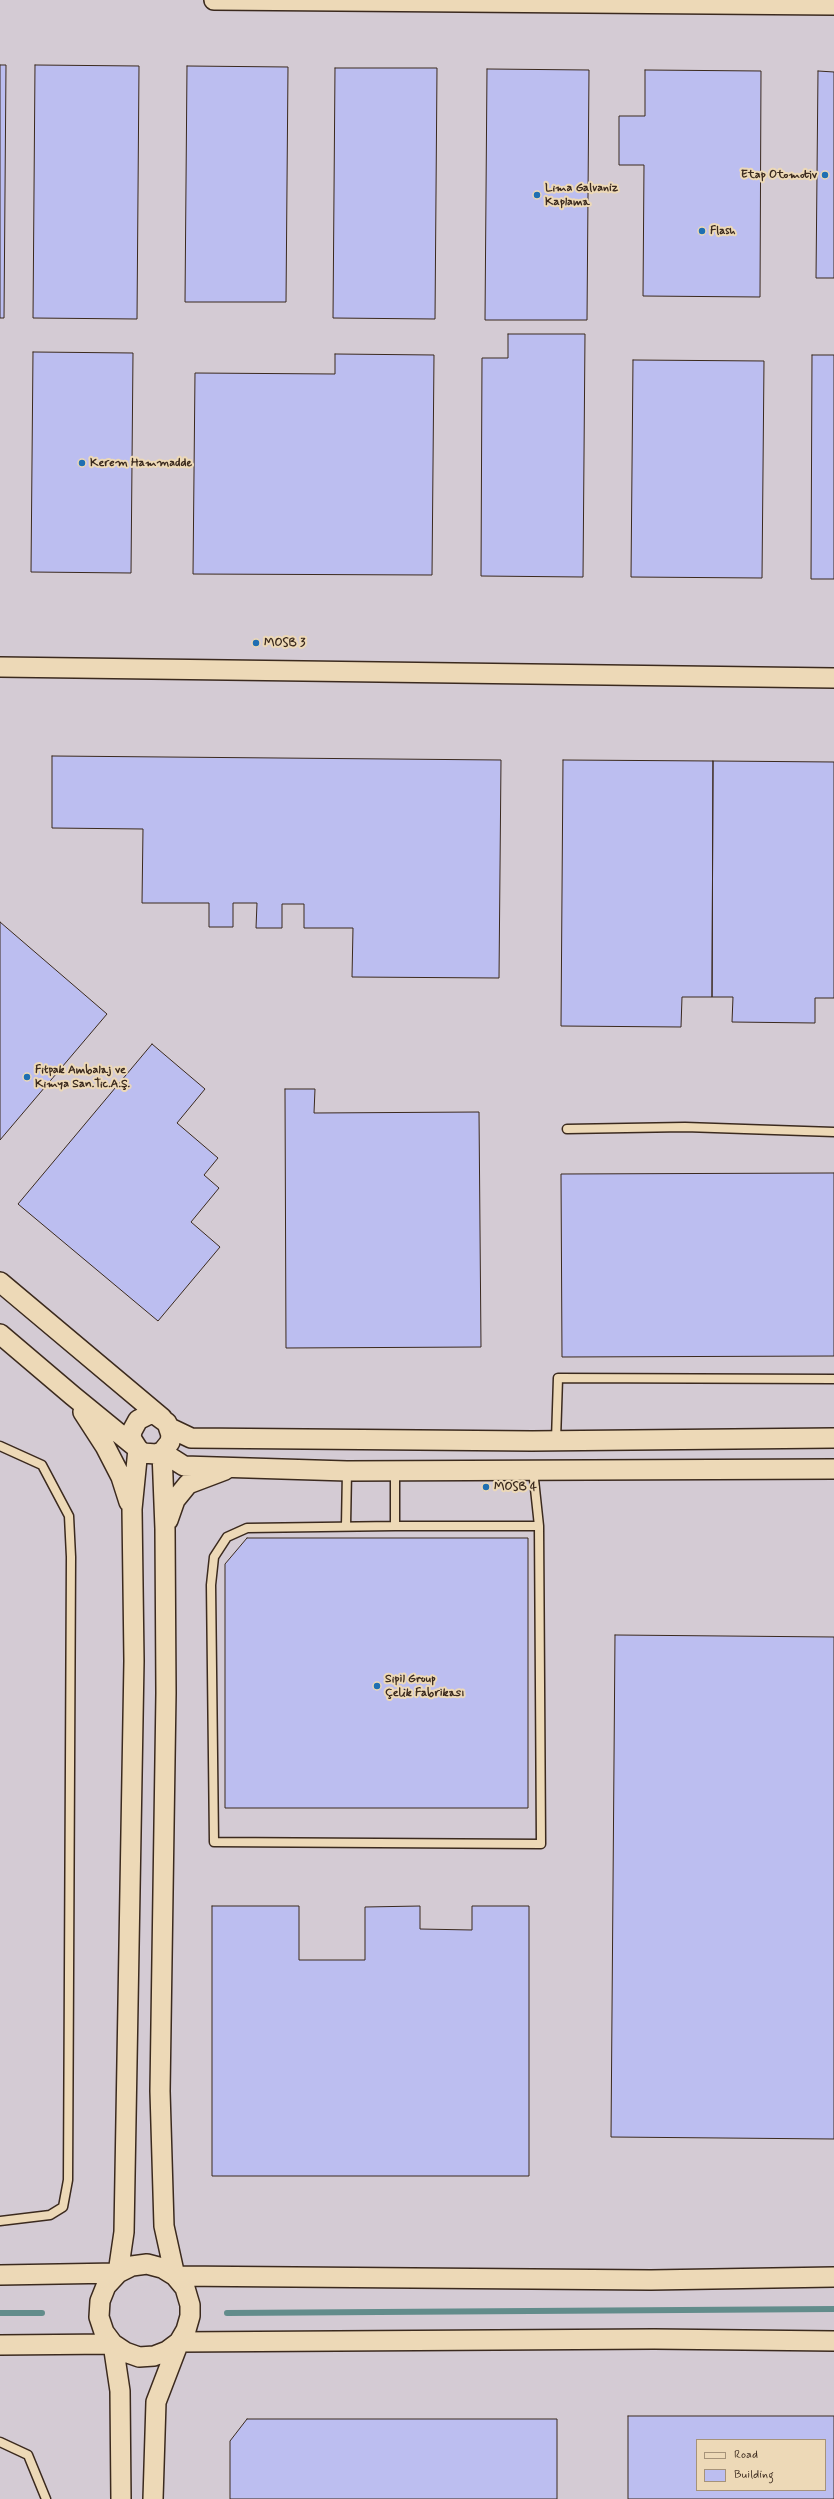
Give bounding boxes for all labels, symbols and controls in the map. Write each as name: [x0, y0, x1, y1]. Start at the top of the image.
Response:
place label: Etap Otomotiv: [741, 168, 817, 182]
marker: Etap Otomotiv: [820, 170, 830, 180]
place label: Lima Galvaniz Kaplama: [545, 181, 618, 209]
marker: Lima Galvaniz Kaplama: [532, 190, 542, 200]
place label: Flash: [710, 224, 735, 238]
marker: Flash: [697, 226, 707, 236]
place label: Kerem Hammadde: [90, 456, 192, 470]
marker: Kerem Hammadde: [77, 458, 87, 468]
place label: MOSB 3: [264, 636, 305, 650]
marker: MOSB 3: [251, 638, 261, 648]
place label: Fitpak Ambalaj ve Kimya San.Tic.A.Ş.: [35, 1063, 130, 1091]
marker: Fitpak Ambalaj ve Kimya San.Tic.A.Ş.: [22, 1072, 32, 1082]
place label: MOSB 4: [494, 1480, 537, 1494]
marker: MOSB 4: [481, 1482, 491, 1492]
place label: Sipil Group Çelik Fabrikası: [385, 1672, 465, 1700]
marker: Sipil Group Çelik Fabrikası: [372, 1681, 382, 1691]
legend: [696, 2439, 826, 2491]
text: Road: [734, 2447, 758, 2463]
text: Building: [734, 2467, 774, 2483]

